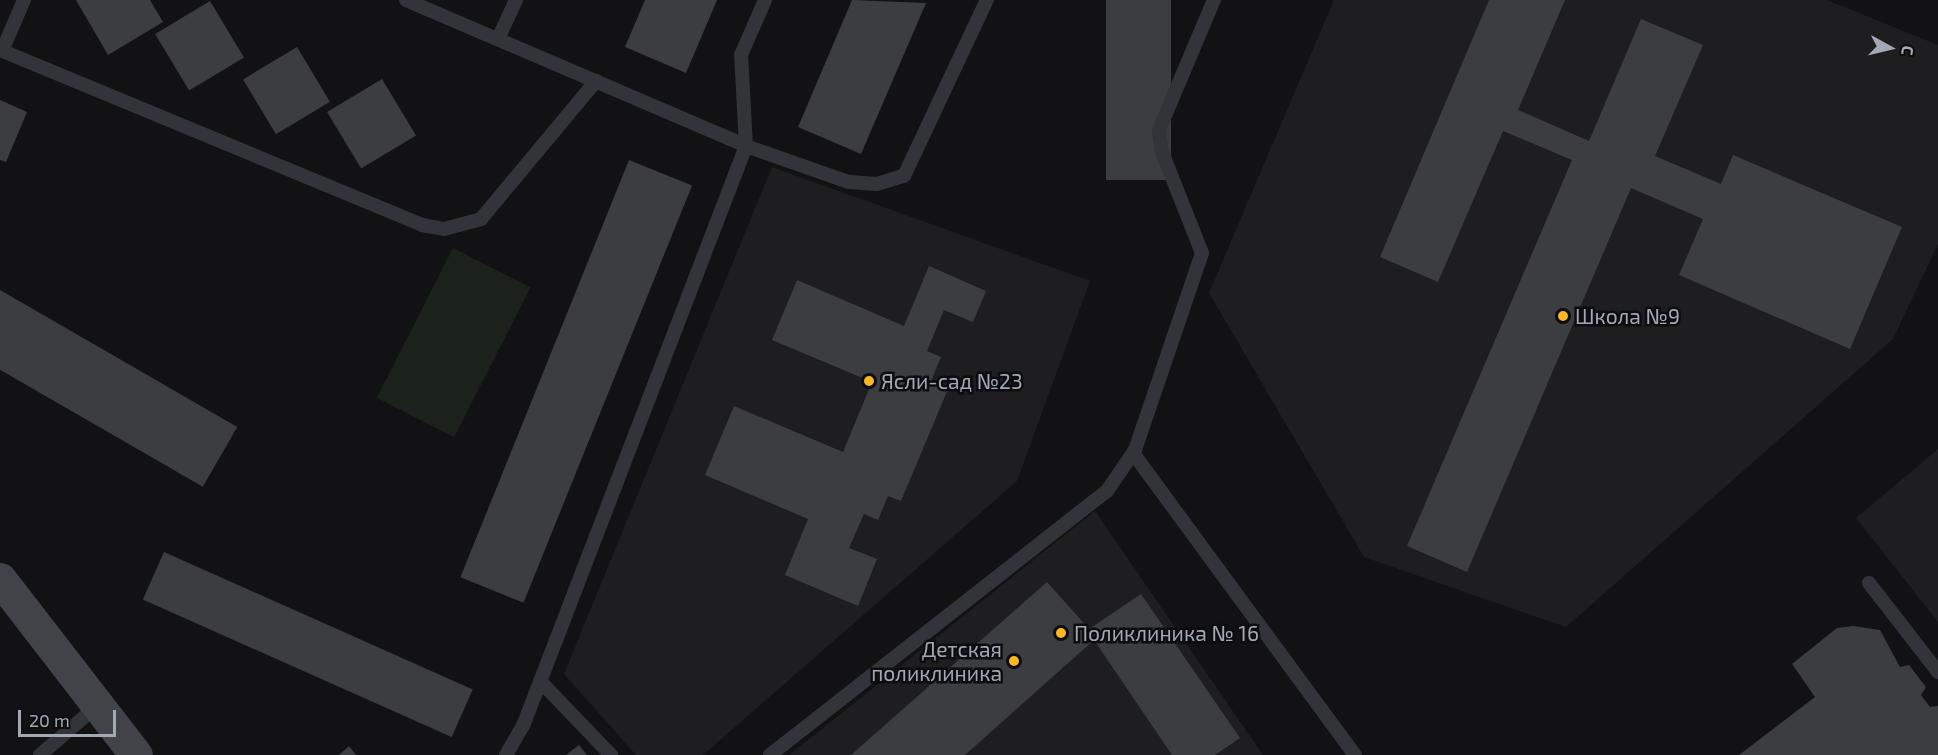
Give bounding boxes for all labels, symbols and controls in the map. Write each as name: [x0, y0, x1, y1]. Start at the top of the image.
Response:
north arrow: [1860, 18, 1920, 78]
text: С: [1898, 45, 1918, 57]
place label: Школа №9: [1575, 303, 1680, 329]
marker: Школа №9: [1556, 309, 1570, 323]
place label: Ясли-сад №23: [881, 368, 1023, 394]
marker: Ясли-сад №23: [862, 374, 876, 388]
place label: Поликлиника № 16: [1074, 620, 1259, 646]
marker: Поликлиника № 16: [1052, 624, 1070, 642]
place label: Детская поликлиника: [871, 636, 1002, 686]
marker: Детская поликлиника: [1007, 654, 1021, 668]
scale bar: [21, 698, 118, 736]
text: 20 m: [29, 709, 70, 731]

